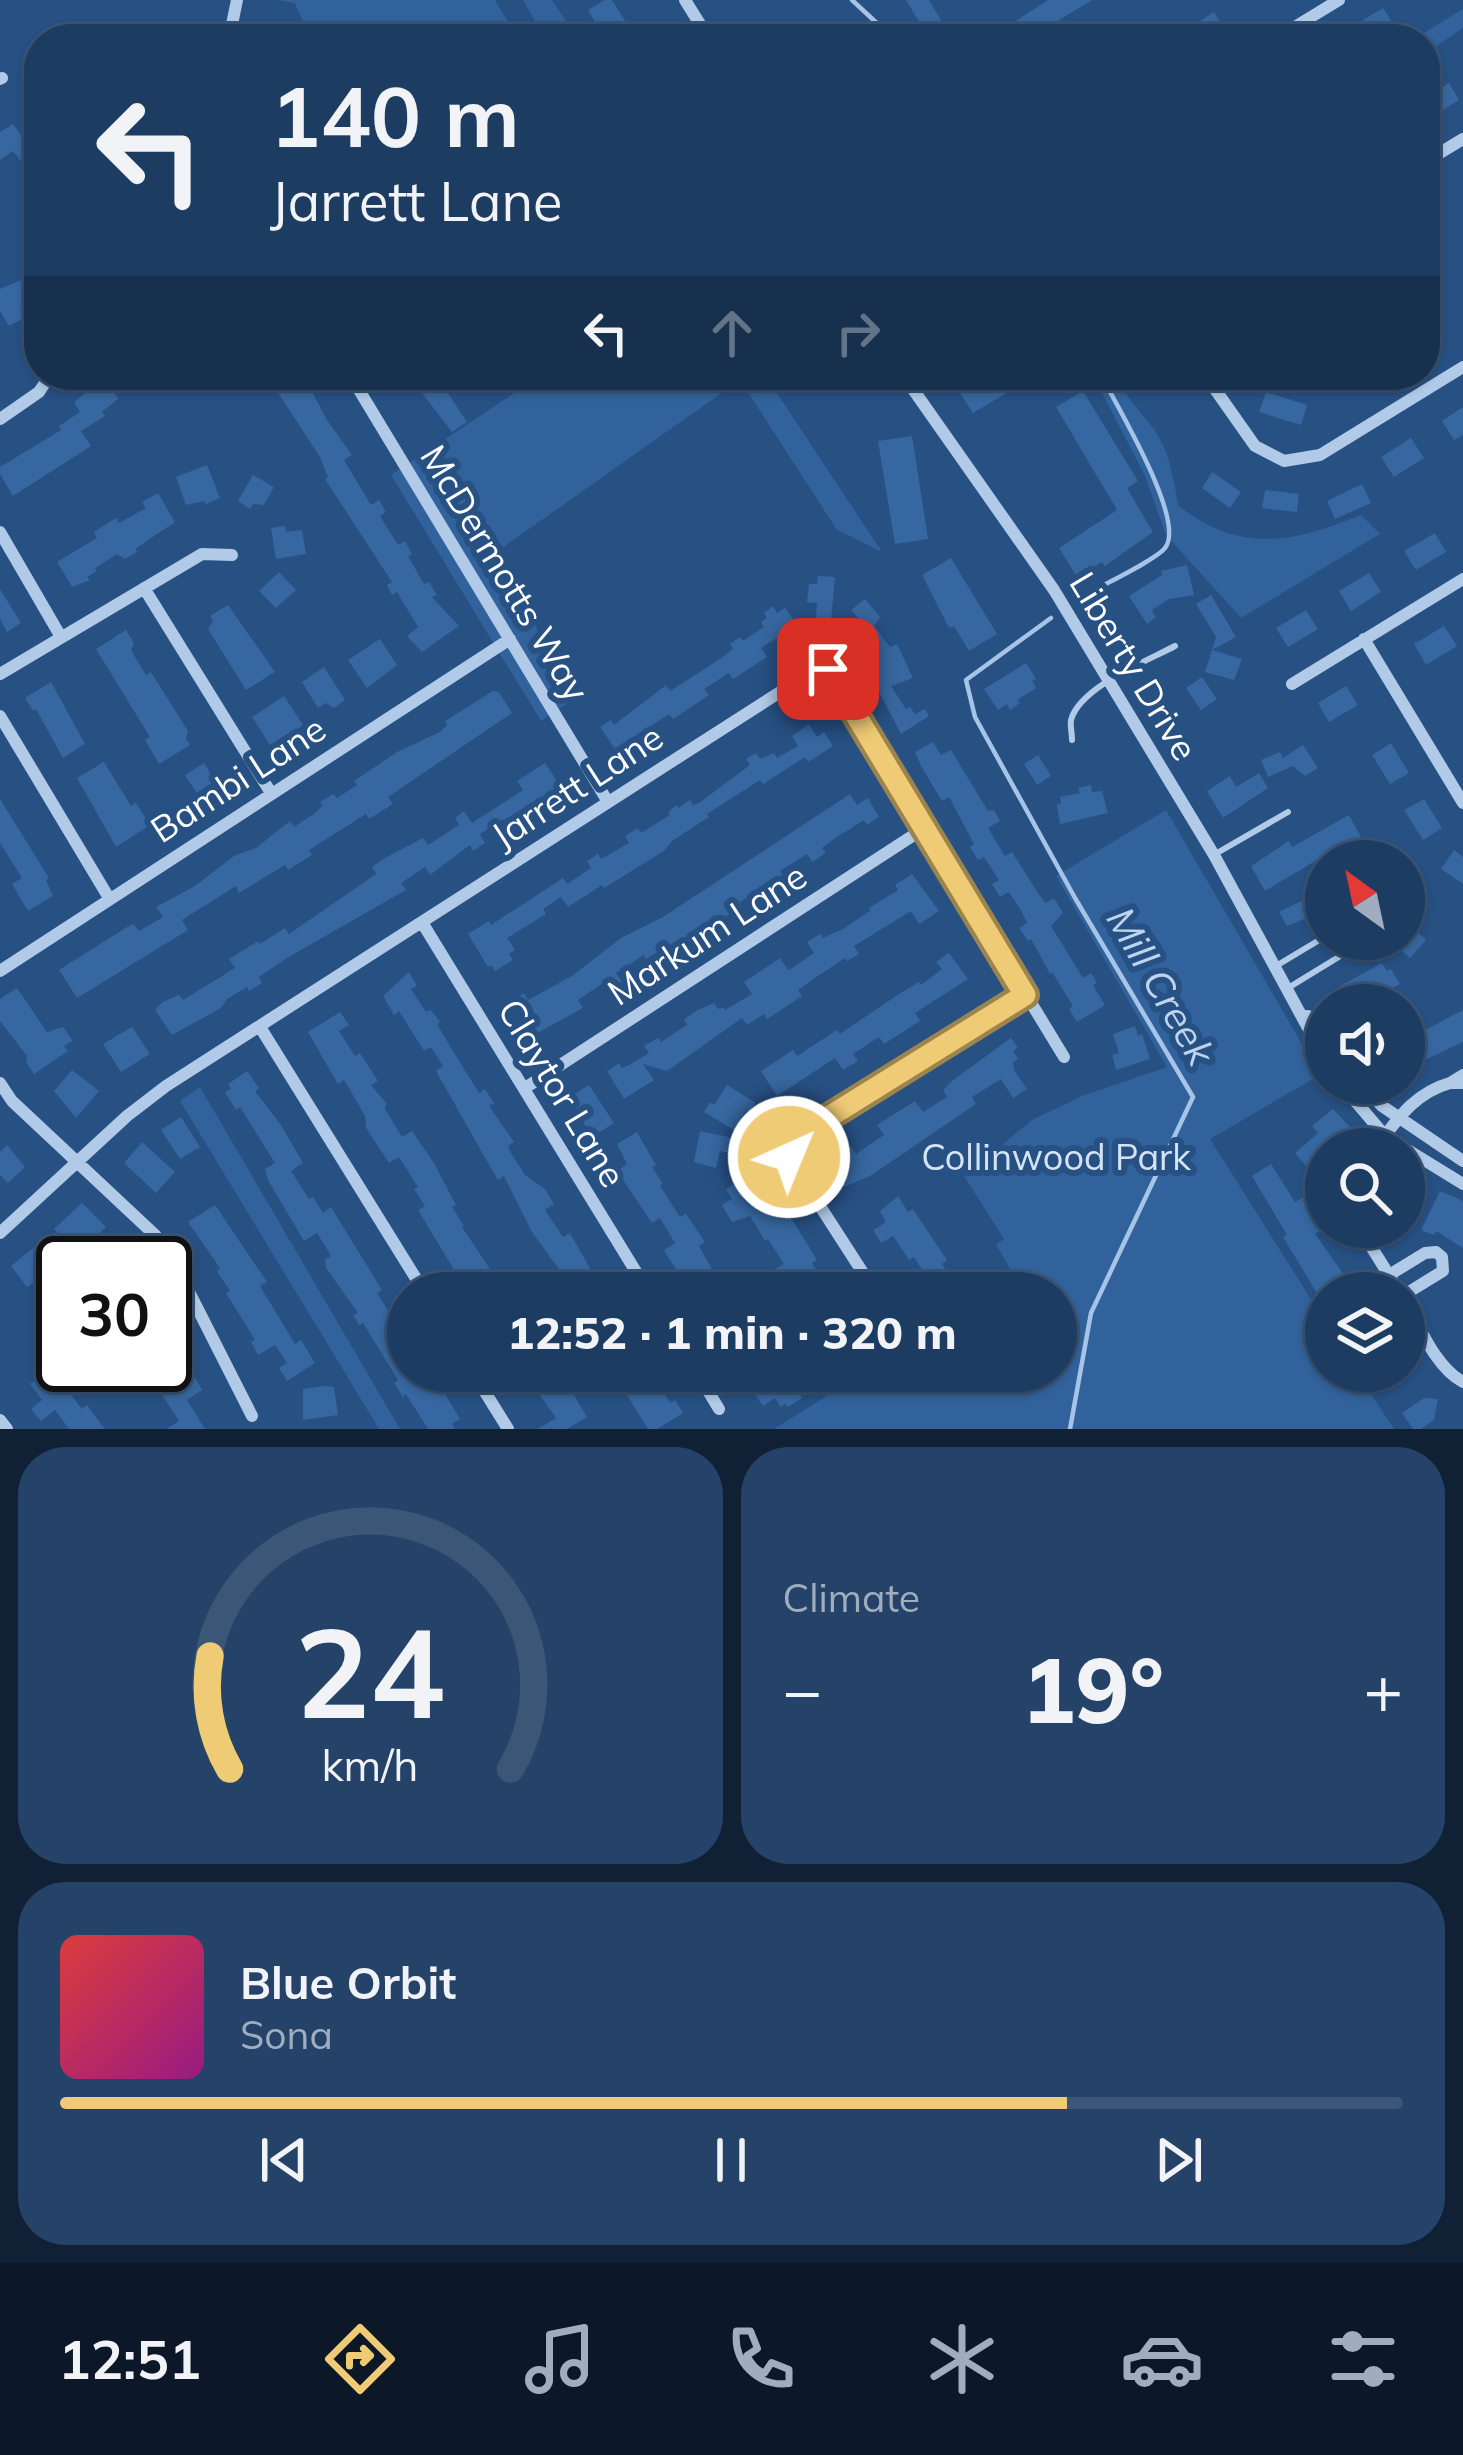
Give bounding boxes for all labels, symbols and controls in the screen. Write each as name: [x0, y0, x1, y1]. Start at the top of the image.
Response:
text: 140 m: [270, 63, 520, 168]
icon: left: [72, 72, 228, 228]
text: Jarrett Lane: [270, 167, 562, 235]
icon: left: [573, 300, 639, 366]
icon: ahead: [699, 300, 765, 366]
icon: right: [825, 300, 891, 366]
street label: McDermotts Way: [411, 437, 600, 709]
street label: Liberty Drive: [1061, 563, 1208, 768]
pin: [777, 618, 879, 720]
icon: arrive: [795, 636, 861, 702]
street label: Bambi Lane: [142, 705, 333, 852]
street label: Jarrett Lane: [483, 714, 671, 858]
north arrow: [1305, 840, 1425, 960]
map controls: [1305, 840, 1425, 1392]
street label: Markum Lane: [599, 853, 814, 1014]
water label: Mill Creek: [1097, 898, 1227, 1074]
button: sound: [1305, 984, 1425, 1104]
street label: Claytor Lane: [489, 991, 636, 1195]
position arrow: [726, 1094, 852, 1220]
button: search: [1305, 1128, 1425, 1248]
park label: Collinwood Park: [921, 1134, 1191, 1179]
speed limit sign: 30: [36, 1236, 192, 1392]
button: layers: [1305, 1272, 1425, 1392]
text: 12:52 · 1 min · 320 m: [507, 1304, 957, 1360]
text: Climate: [783, 1573, 920, 1622]
text: 24: [295, 1593, 445, 1749]
text: 19°: [1021, 1633, 1164, 1746]
text: −: [783, 1648, 822, 1731]
text: +: [1363, 1648, 1403, 1731]
text: km/h: [322, 1737, 419, 1791]
text: Blue Orbit: [240, 1954, 456, 2010]
text: Sona: [240, 2010, 333, 2059]
icon: previous: [251, 2127, 317, 2193]
icon: pause: [698, 2127, 764, 2193]
icon: next: [1146, 2127, 1212, 2193]
icon: directions: [318, 2317, 402, 2401]
icon: music: [518, 2317, 602, 2401]
icon: phone: [719, 2317, 803, 2401]
icon: climate: [920, 2317, 1004, 2401]
icon: car: [1120, 2317, 1204, 2401]
icon: filters: [1321, 2317, 1405, 2401]
text: 12:51: [58, 2325, 201, 2393]

